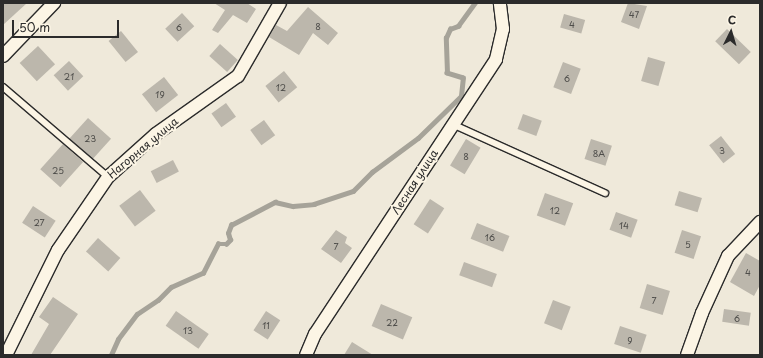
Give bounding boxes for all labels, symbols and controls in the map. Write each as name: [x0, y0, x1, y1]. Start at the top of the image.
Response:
house number: 47: [629, 9, 639, 19]
text: С: [727, 11, 737, 28]
scale bar: [14, 12, 121, 38]
north arrow: [711, 12, 751, 52]
text: 50 m: [19, 18, 50, 36]
house number: 4: [569, 19, 575, 29]
house number: 8: [315, 21, 321, 31]
house number: 6: [176, 22, 182, 32]
house number: 21: [64, 71, 74, 81]
house number: 6: [564, 73, 570, 83]
house number: 12: [276, 82, 286, 92]
house number: 19: [155, 89, 165, 99]
street label: Нагорная улица: [105, 114, 181, 182]
house number: 23: [84, 133, 96, 143]
house number: 3: [719, 145, 725, 155]
street label: Лесная улица: [389, 147, 441, 217]
house number: 8А: [593, 148, 605, 158]
house number: 8: [463, 151, 469, 161]
house number: 25: [52, 165, 64, 175]
house number: 12: [550, 205, 560, 215]
house number: 27: [33, 217, 45, 227]
house number: 14: [619, 220, 629, 230]
house number: 16: [485, 232, 495, 242]
house number: 5: [685, 239, 691, 249]
house number: 7: [333, 241, 339, 251]
house number: 4: [745, 267, 751, 277]
house number: 7: [651, 295, 657, 305]
house number: 6: [734, 313, 740, 323]
house number: 22: [386, 317, 398, 327]
house number: 11: [262, 320, 270, 330]
house number: 13: [183, 325, 193, 335]
house number: 9: [627, 335, 633, 345]

